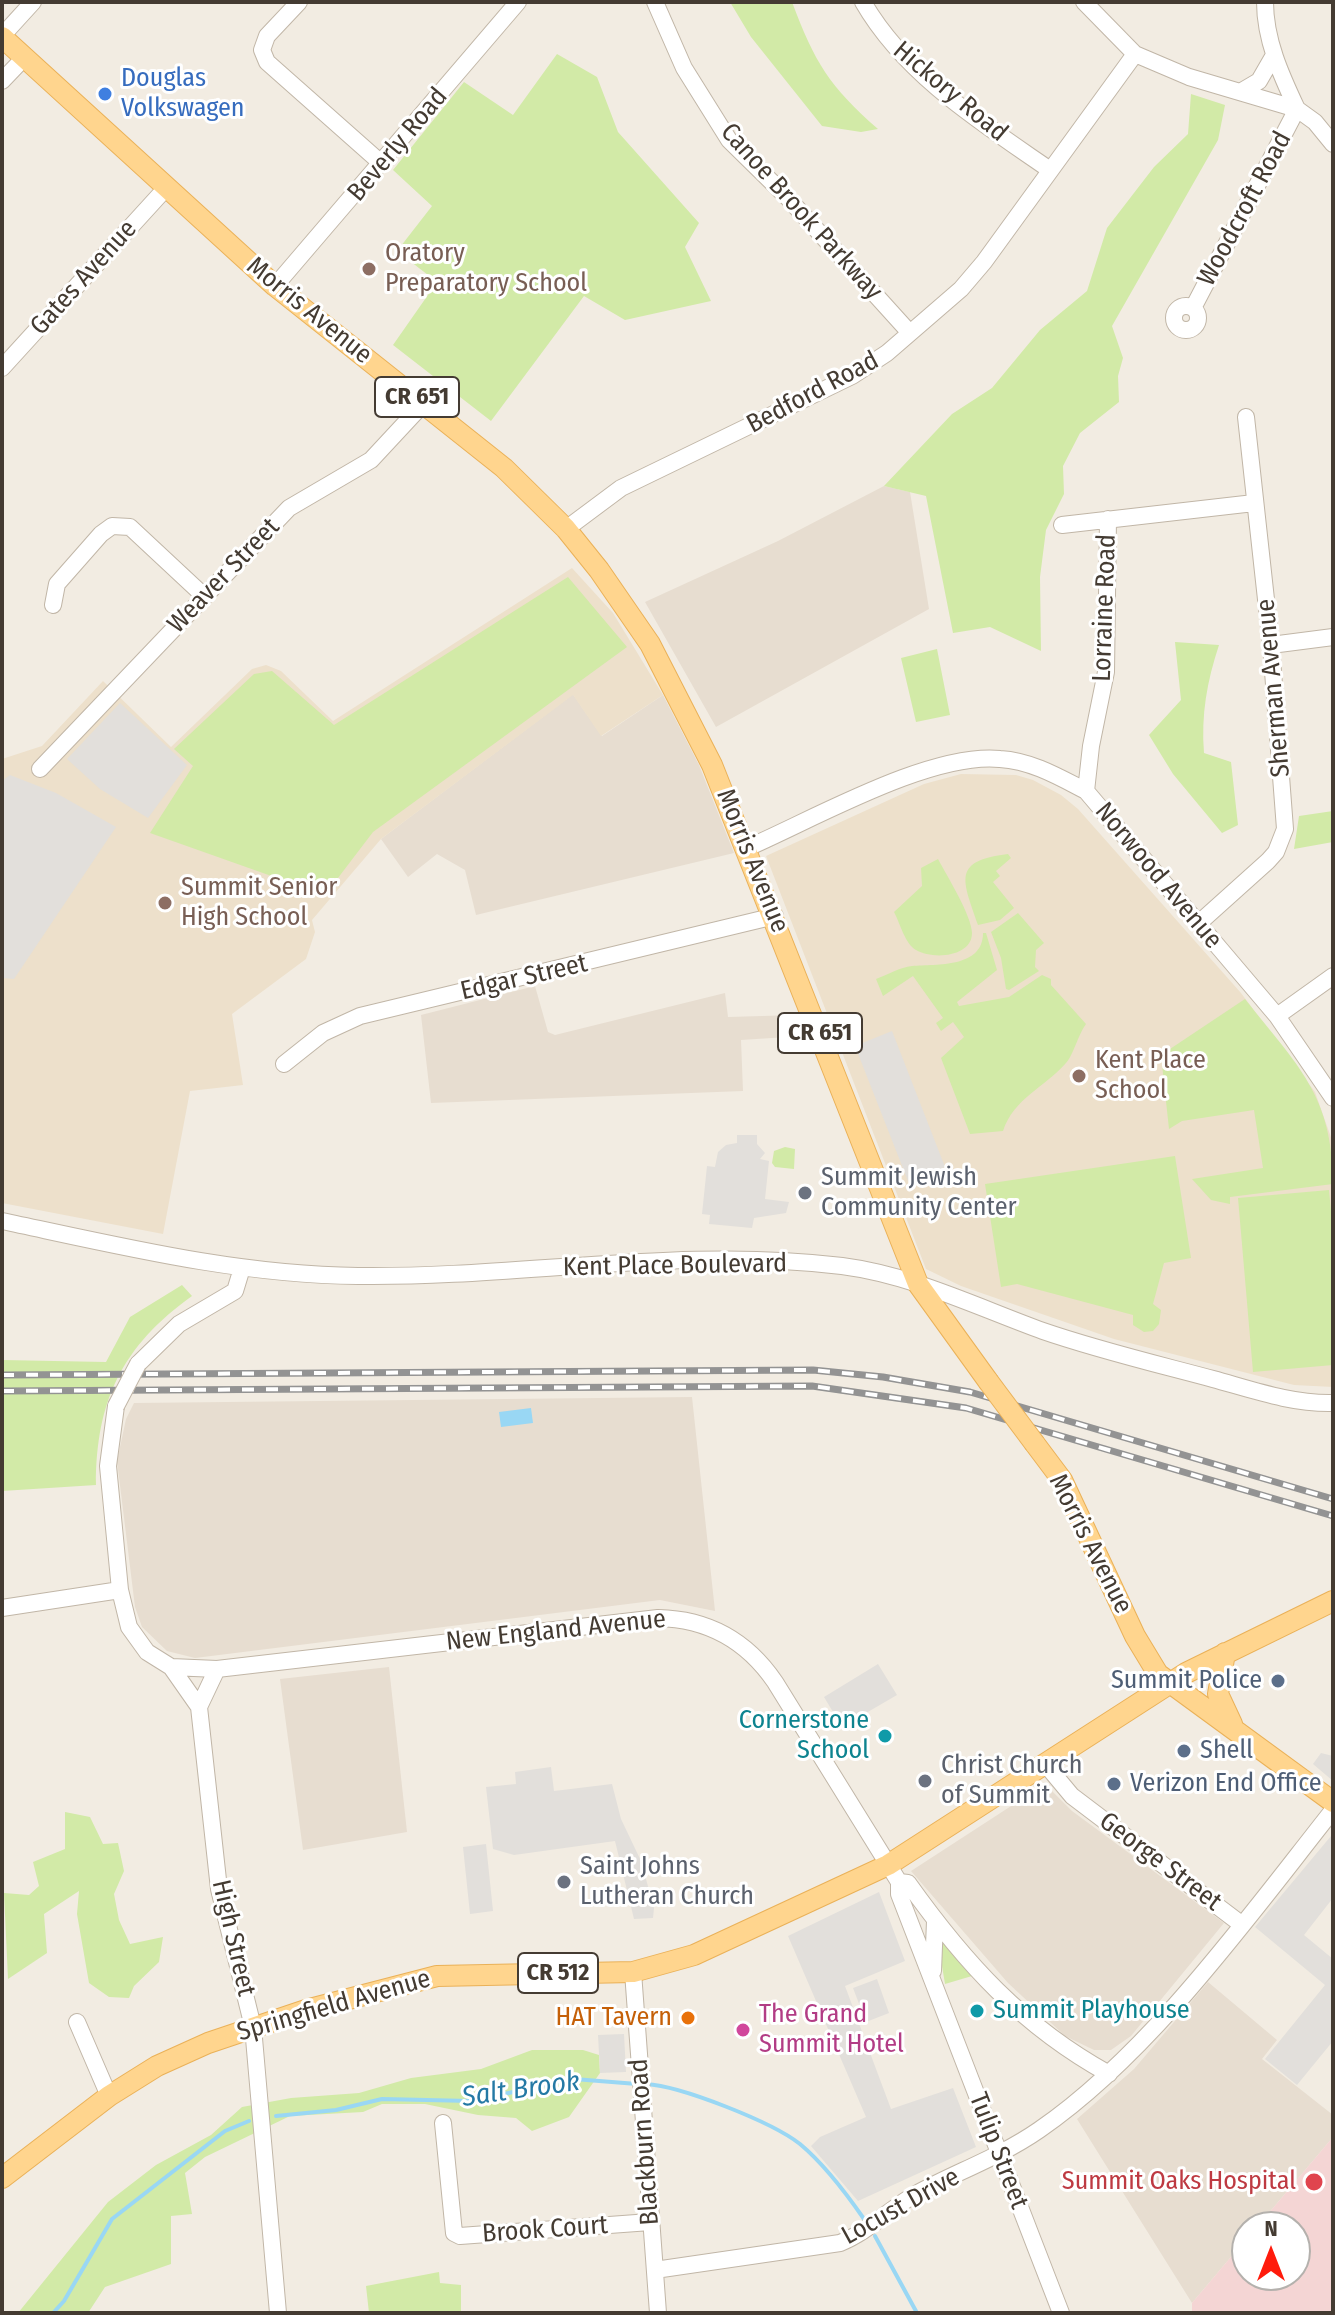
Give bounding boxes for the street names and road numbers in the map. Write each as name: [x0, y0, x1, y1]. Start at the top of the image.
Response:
street label: Hickory Road: [886, 35, 1014, 149]
street label: Beverly Road: [342, 82, 454, 208]
street label: Canoe Brook Parkway: [713, 117, 889, 307]
street label: Woodcroft Road: [1191, 127, 1299, 291]
street label: Gates Avenue: [24, 214, 144, 342]
street label: Morris Avenue: [240, 251, 378, 371]
street label: Bedford Road: [742, 345, 884, 441]
road number: CR 651: [375, 377, 459, 417]
street label: Weaver Street: [162, 512, 286, 640]
street label: Lorraine Road: [1087, 534, 1123, 682]
street label: Sherman Avenue: [1251, 597, 1297, 779]
street label: Morris Avenue: [709, 785, 795, 937]
street label: Norwood Avenue: [1088, 797, 1228, 955]
street label: Edgar Street: [458, 948, 590, 1008]
road number: CR 651: [778, 1013, 862, 1053]
street label: Kent Place Boulevard: [563, 1248, 787, 1284]
street label: Morris Avenue: [1042, 1469, 1138, 1619]
street label: New England Avenue: [444, 1604, 668, 1658]
street label: George Street: [1093, 1806, 1227, 1918]
street label: High Street: [204, 1877, 262, 1999]
road number: CR 512: [518, 1953, 598, 1993]
street label: Springfield Avenue: [234, 1963, 434, 2049]
street label: Blackburn Road: [624, 2058, 666, 2226]
street label: Tulip Street: [962, 2089, 1034, 2213]
street label: Locust Drive: [837, 2162, 965, 2252]
street label: Brook Court: [481, 2210, 609, 2250]

